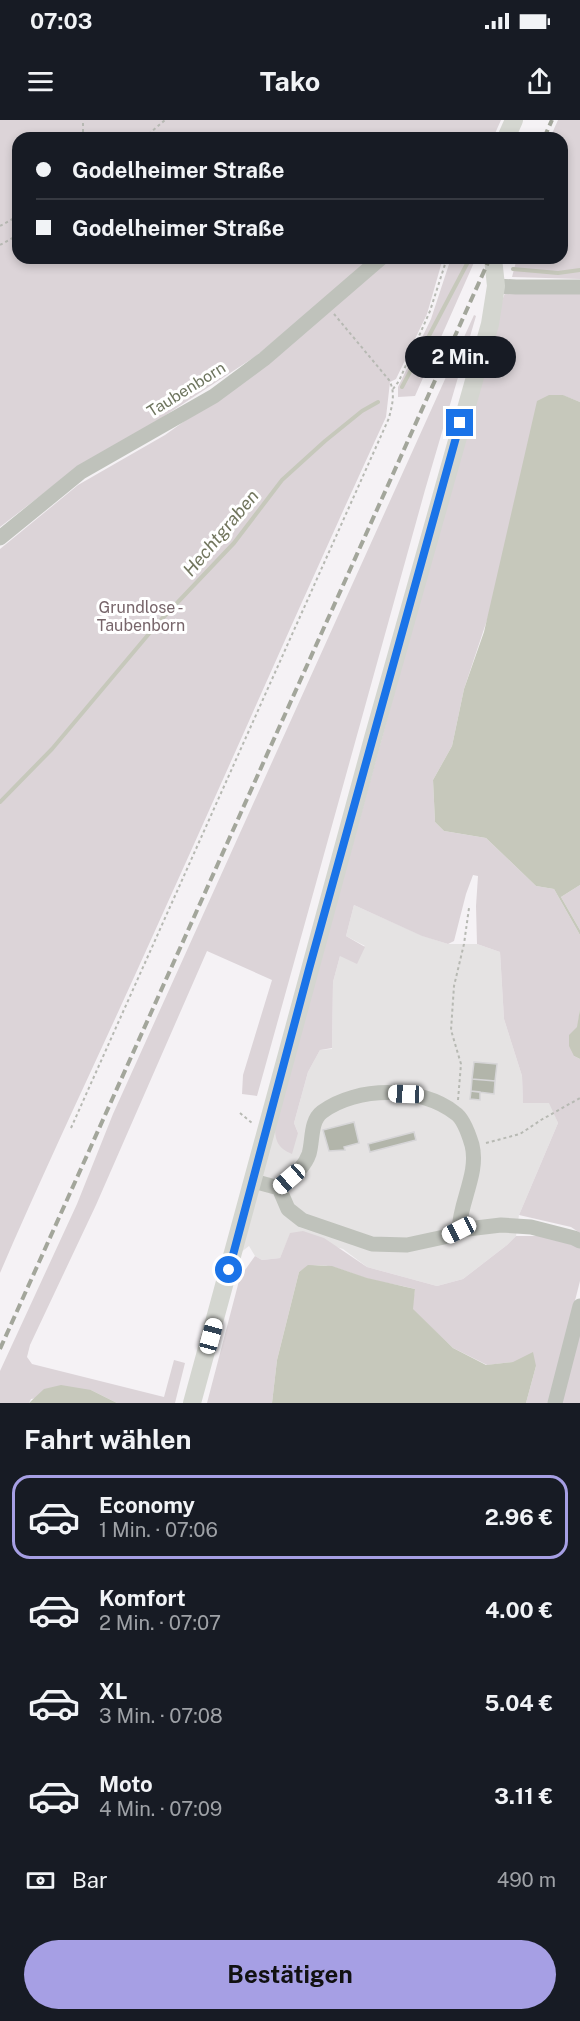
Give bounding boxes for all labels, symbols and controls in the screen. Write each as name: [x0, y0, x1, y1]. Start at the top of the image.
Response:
text: 07:03: [30, 8, 92, 34]
icon: menu: [24, 65, 57, 98]
text: Tako: [260, 65, 320, 97]
icon: share: [523, 65, 556, 98]
text: Godelheimer Straße: [72, 157, 284, 183]
text: Godelheimer Straße: [72, 215, 284, 241]
callout: 2 Min.: [404, 336, 516, 378]
text: 2 Min.: [431, 345, 490, 369]
street label: Taubenborn: [144, 358, 229, 421]
route end: [446, 409, 473, 436]
water label: Hechtgraben: [178, 485, 263, 580]
park label: Grundlose - Taubenborn: [97, 598, 185, 635]
car: [388, 1084, 424, 1104]
car: [270, 1160, 308, 1198]
car: [439, 1214, 479, 1246]
route start: [215, 1256, 242, 1283]
car: [198, 1316, 224, 1356]
text: Fahrt wählen: [24, 1423, 192, 1455]
icon: car: [27, 1490, 81, 1544]
text: Economy: [99, 1492, 195, 1518]
text: 2.96 €: [485, 1504, 553, 1530]
text: 1 Min. · 07:06: [99, 1518, 218, 1542]
icon: car: [27, 1583, 81, 1637]
text: Komfort: [99, 1585, 186, 1611]
text: 4.00 €: [485, 1597, 553, 1623]
text: 2 Min. · 07:07: [99, 1611, 221, 1635]
icon: car: [27, 1676, 81, 1730]
text: XL: [99, 1678, 127, 1704]
text: 5.04 €: [484, 1690, 553, 1716]
text: 3 Min. · 07:08: [99, 1704, 223, 1728]
icon: car: [27, 1769, 81, 1823]
text: Moto: [99, 1771, 153, 1797]
text: 3.11 €: [494, 1783, 553, 1809]
text: 4 Min. · 07:09: [99, 1797, 222, 1821]
icon: cash: [24, 1864, 57, 1897]
text: Bar: [72, 1867, 108, 1893]
text: 490 m: [497, 1868, 556, 1892]
button: Bestätigen: [24, 1940, 556, 2009]

